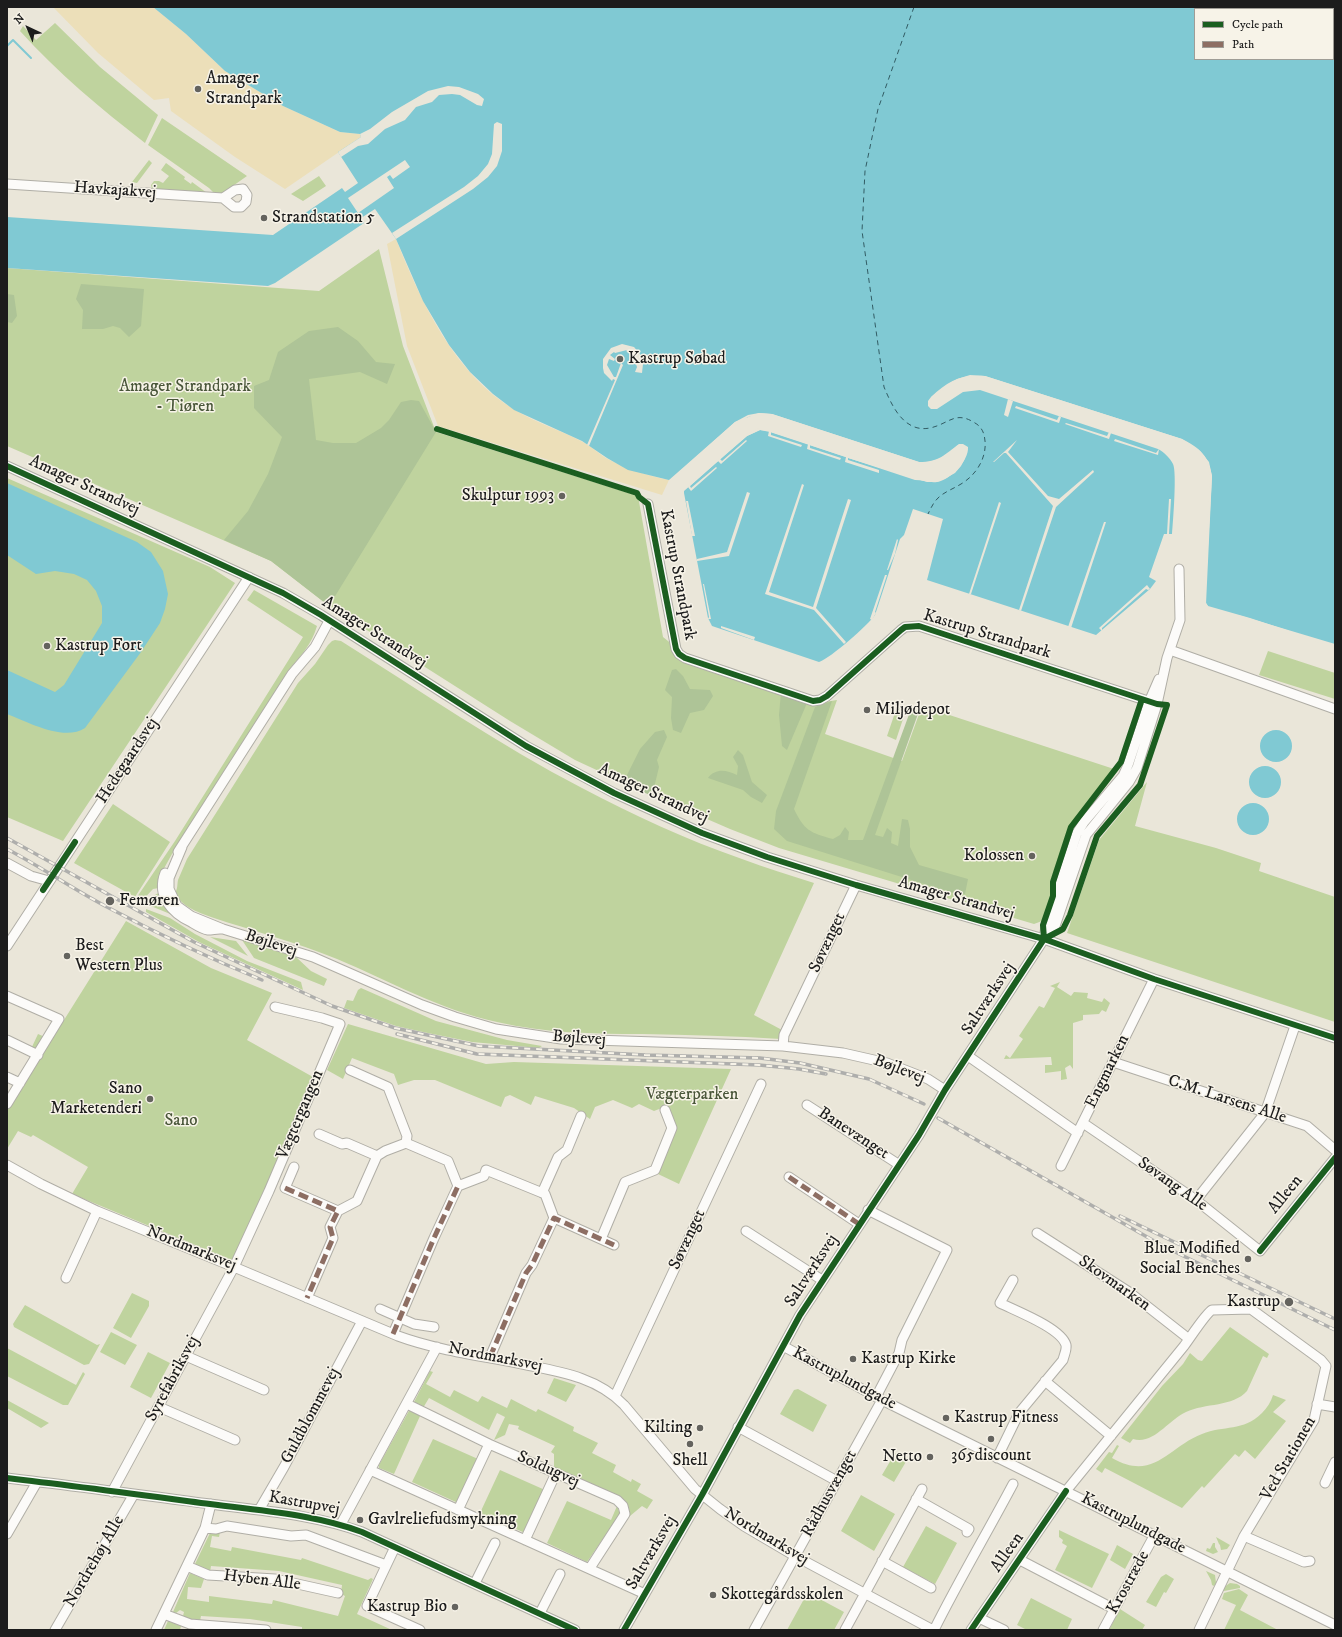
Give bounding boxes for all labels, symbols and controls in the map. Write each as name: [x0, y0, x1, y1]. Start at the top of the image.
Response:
north arrow: [8, 8, 48, 48]
legend: [1194, 8, 1334, 60]
text: N: [12, 11, 28, 28]
text: Cycle path: [1232, 17, 1283, 32]
text: Path: [1232, 37, 1254, 52]
place label: Amager Strandpark: [206, 69, 282, 109]
marker: Amager Strandpark: [193, 84, 203, 94]
street label: Havkajakvej: [73, 178, 157, 204]
place label: Strandstation 5: [272, 208, 375, 228]
marker: Strandstation 5: [259, 213, 269, 223]
place label: Kastrup Søbad: [628, 349, 726, 369]
marker: Kastrup Søbad: [615, 354, 625, 364]
park label: Amager Strandpark - Tiøren: [119, 377, 251, 417]
street label: Amager Strandvej: [25, 451, 143, 521]
place label: Skulptur 1993: [462, 486, 554, 506]
marker: Skulptur 1993: [557, 491, 567, 501]
street label: Kastrup Strandpark: [654, 508, 700, 642]
street label: Amager Strandvej: [318, 593, 430, 673]
street label: Kastrup Strandpark: [921, 606, 1053, 664]
place label: Kastrup Fort: [55, 636, 142, 656]
marker: Kastrup Fort: [42, 641, 52, 651]
place label: Miljødepot: [875, 700, 950, 720]
marker: Miljødepot: [862, 705, 872, 715]
street label: Hedegaardsvej: [93, 714, 163, 808]
street label: Amager Strandvej: [594, 759, 712, 829]
place label: Kolossen: [963, 846, 1024, 866]
marker: Kolossen: [1027, 851, 1037, 861]
street label: Amager Strandvej: [896, 873, 1016, 925]
place label: Femøren: [119, 891, 179, 911]
marker: Femøren: [104, 895, 116, 907]
street label: Søvænget: [805, 910, 851, 976]
street label: Bøjlevej: [242, 926, 300, 962]
place label: Best Western Plus: [75, 936, 163, 976]
marker: Best Western Plus: [62, 951, 72, 961]
street label: Saltværksvej: [958, 959, 1020, 1039]
street label: Bøjlevej: [551, 1027, 607, 1051]
street label: Engmarken: [1081, 1032, 1135, 1112]
street label: Bøjlevej: [870, 1051, 928, 1089]
street label: Vægtergangen: [273, 1067, 329, 1163]
street label: C.M. Larsens Alle: [1165, 1071, 1289, 1129]
place label: Sano Marketenderi: [50, 1079, 142, 1119]
park label: Vægterparken: [646, 1085, 738, 1105]
marker: Sano Marketenderi: [145, 1094, 155, 1104]
street label: Banevænget: [814, 1103, 892, 1165]
park label: Sano: [164, 1111, 198, 1131]
street label: Søvang Alle: [1133, 1153, 1211, 1217]
street label: Alleen: [1264, 1172, 1308, 1218]
street label: Søvænget: [665, 1207, 711, 1273]
street label: Nordmarksvej: [143, 1222, 239, 1276]
street label: Saltværksvej: [781, 1231, 843, 1311]
place label: Blue Modified Social Benches: [1140, 1239, 1240, 1279]
street label: Skovmarken: [1074, 1252, 1154, 1316]
marker: Blue Modified Social Benches: [1243, 1254, 1253, 1264]
place label: Kastrup: [1227, 1292, 1280, 1312]
marker: Kastrup: [1283, 1296, 1295, 1308]
street label: Syrefabriksvej: [142, 1333, 204, 1425]
street label: Nordmarksvej: [446, 1339, 544, 1377]
street label: Kastruplundgade: [789, 1343, 899, 1415]
place label: Kastrup Kirke: [861, 1349, 956, 1369]
marker: Kastrup Kirke: [848, 1354, 858, 1364]
street label: Guldblommevej: [277, 1364, 345, 1468]
place label: Kastrup Fitness: [954, 1408, 1058, 1428]
marker: Kastrup Fitness: [941, 1413, 951, 1423]
street label: Ved Stationen: [1257, 1413, 1321, 1505]
place label: Kilting: [644, 1418, 692, 1438]
marker: Kilting: [695, 1423, 705, 1433]
marker: 365discount: [986, 1434, 996, 1444]
marker: Shell: [685, 1439, 695, 1449]
place label: 365discount: [951, 1446, 1031, 1466]
street label: Soldugvej: [514, 1447, 582, 1493]
street label: Rådhusvænget: [798, 1447, 862, 1541]
place label: Netto: [882, 1447, 922, 1467]
place label: Shell: [672, 1451, 708, 1471]
marker: Netto: [925, 1452, 935, 1462]
street label: Kastrupvej: [267, 1488, 341, 1520]
street label: Kastruplundgade: [1077, 1489, 1189, 1559]
street label: Nordmarksvej: [720, 1504, 812, 1570]
place label: Gavlreliefudsmykning: [368, 1510, 516, 1530]
street label: Nordrehøj Alle: [60, 1512, 130, 1612]
street label: Saltværksvej: [622, 1512, 682, 1594]
marker: Gavlreliefudsmykning: [355, 1515, 365, 1525]
street label: Alleen: [987, 1529, 1029, 1577]
street label: Krostræde: [1103, 1548, 1155, 1618]
street label: Hyben Alle: [222, 1566, 302, 1596]
place label: Skottegårdsskolen: [721, 1585, 843, 1605]
marker: Skottegårdsskolen: [708, 1590, 718, 1600]
place label: Kastrup Bio: [367, 1597, 447, 1617]
marker: Kastrup Bio: [450, 1602, 460, 1612]

